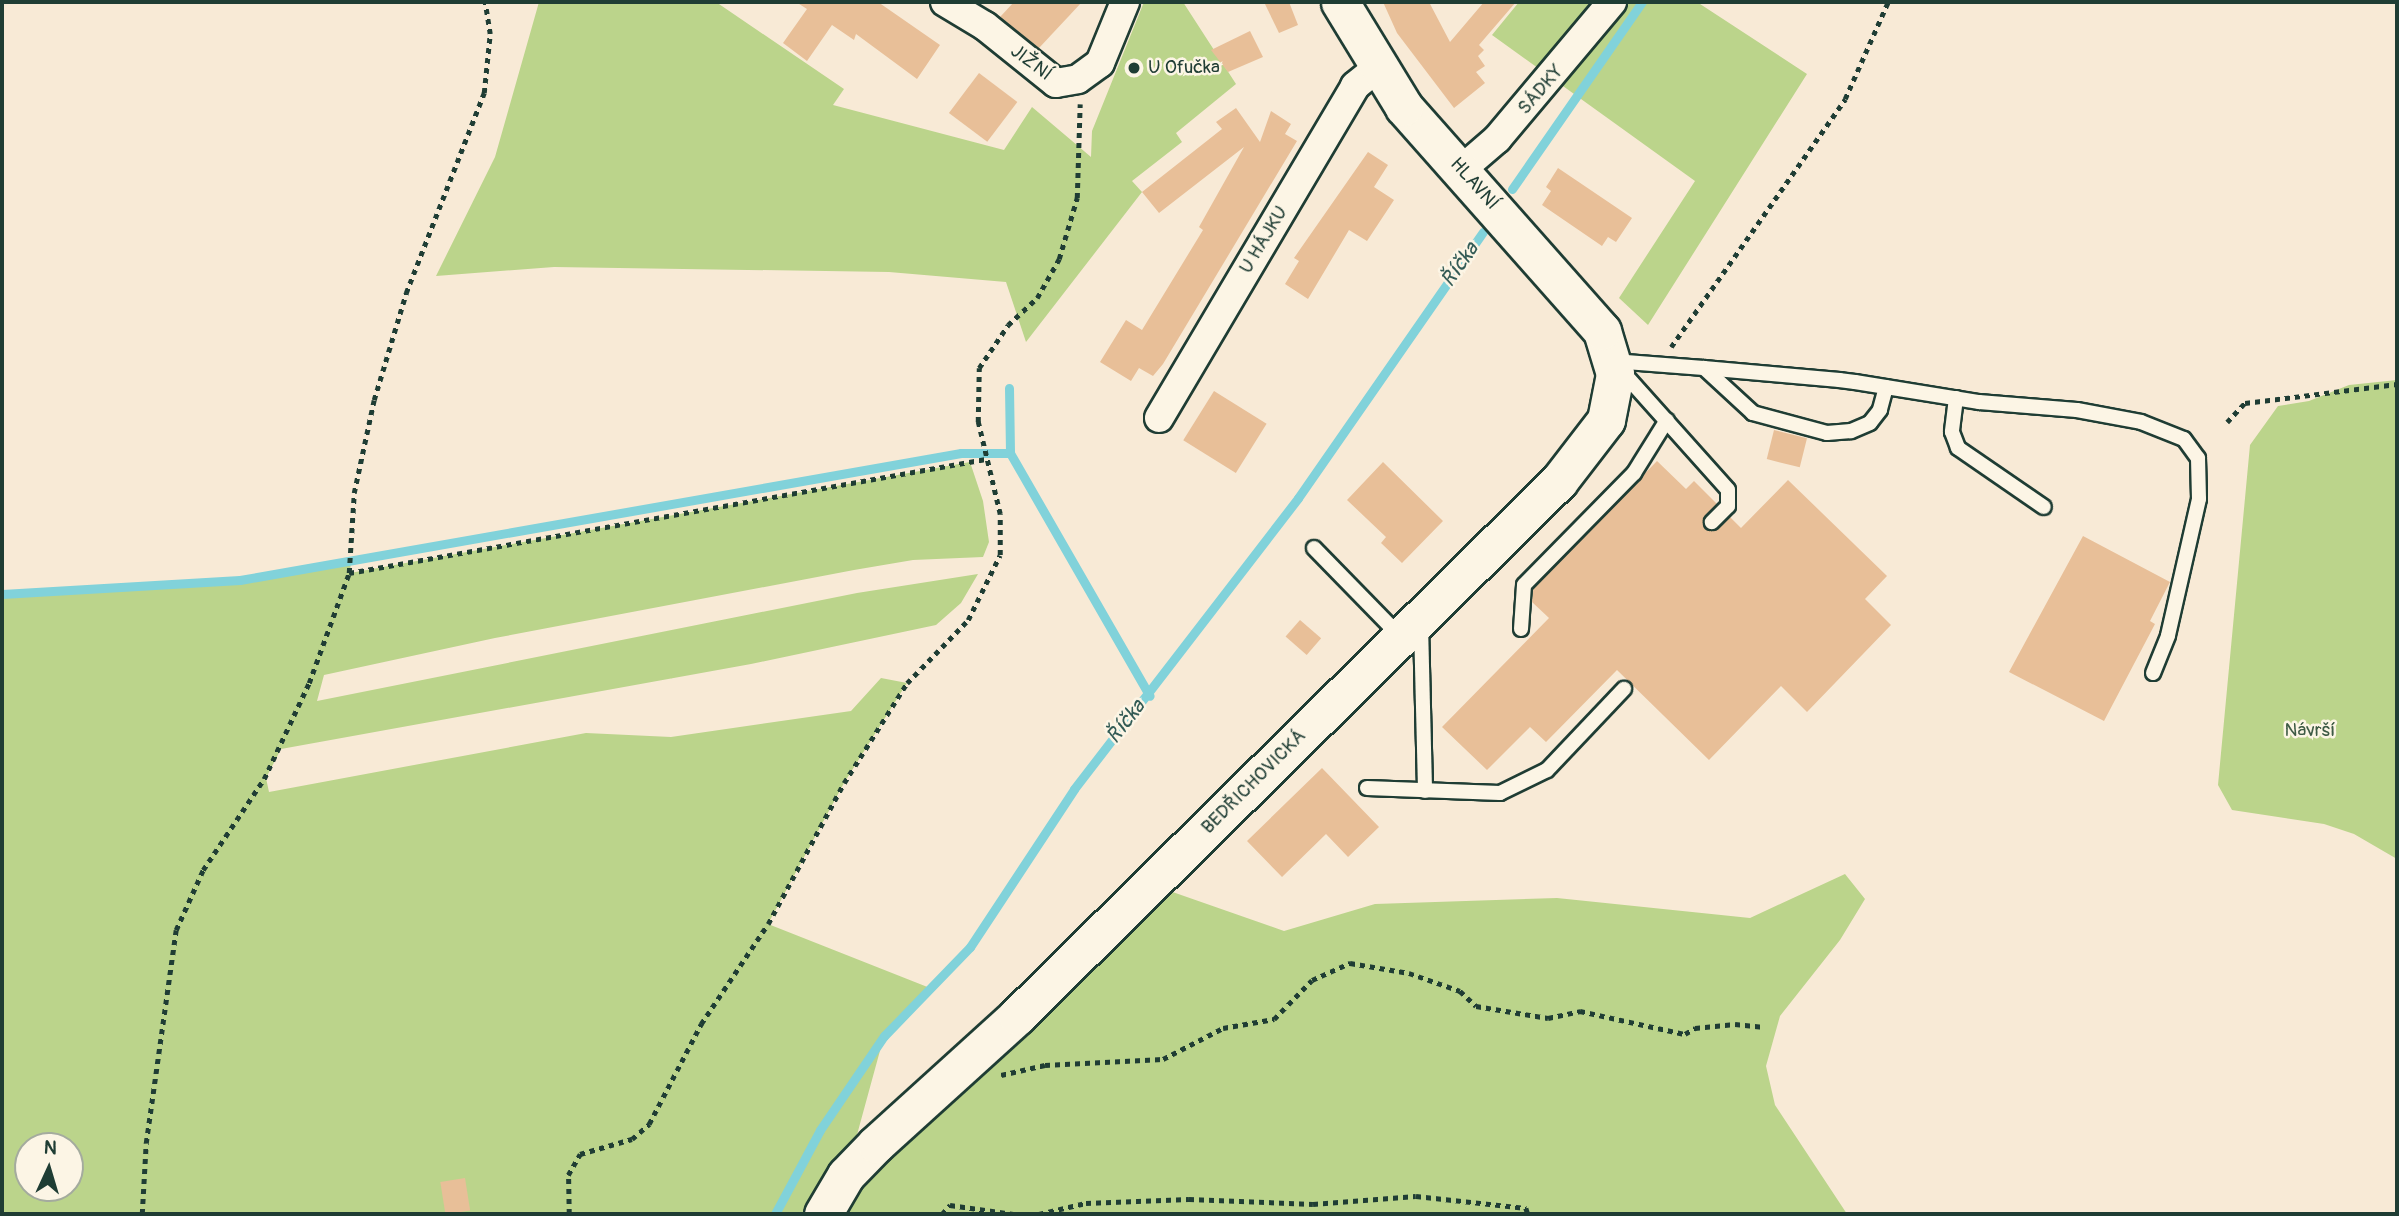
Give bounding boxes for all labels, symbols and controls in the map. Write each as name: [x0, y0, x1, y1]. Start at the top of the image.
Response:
street label: JIŽNÍ: [1006, 40, 1056, 86]
place label: U Ofučka: [1148, 57, 1220, 79]
marker: U Ofučka: [1126, 60, 1142, 76]
street label: SÁDKY: [1513, 61, 1569, 119]
street label: HLAVNÍ: [1445, 153, 1503, 215]
street label: U HÁJKU: [1235, 202, 1293, 278]
water label: Říčka: [1436, 238, 1484, 292]
water label: Říčka: [1101, 695, 1151, 749]
park label: Návrší: [2285, 720, 2335, 742]
street label: BEDŘICHOVICKÁ: [1197, 725, 1311, 839]
north arrow: [14, 1132, 84, 1202]
text: N: [43, 1136, 58, 1160]

